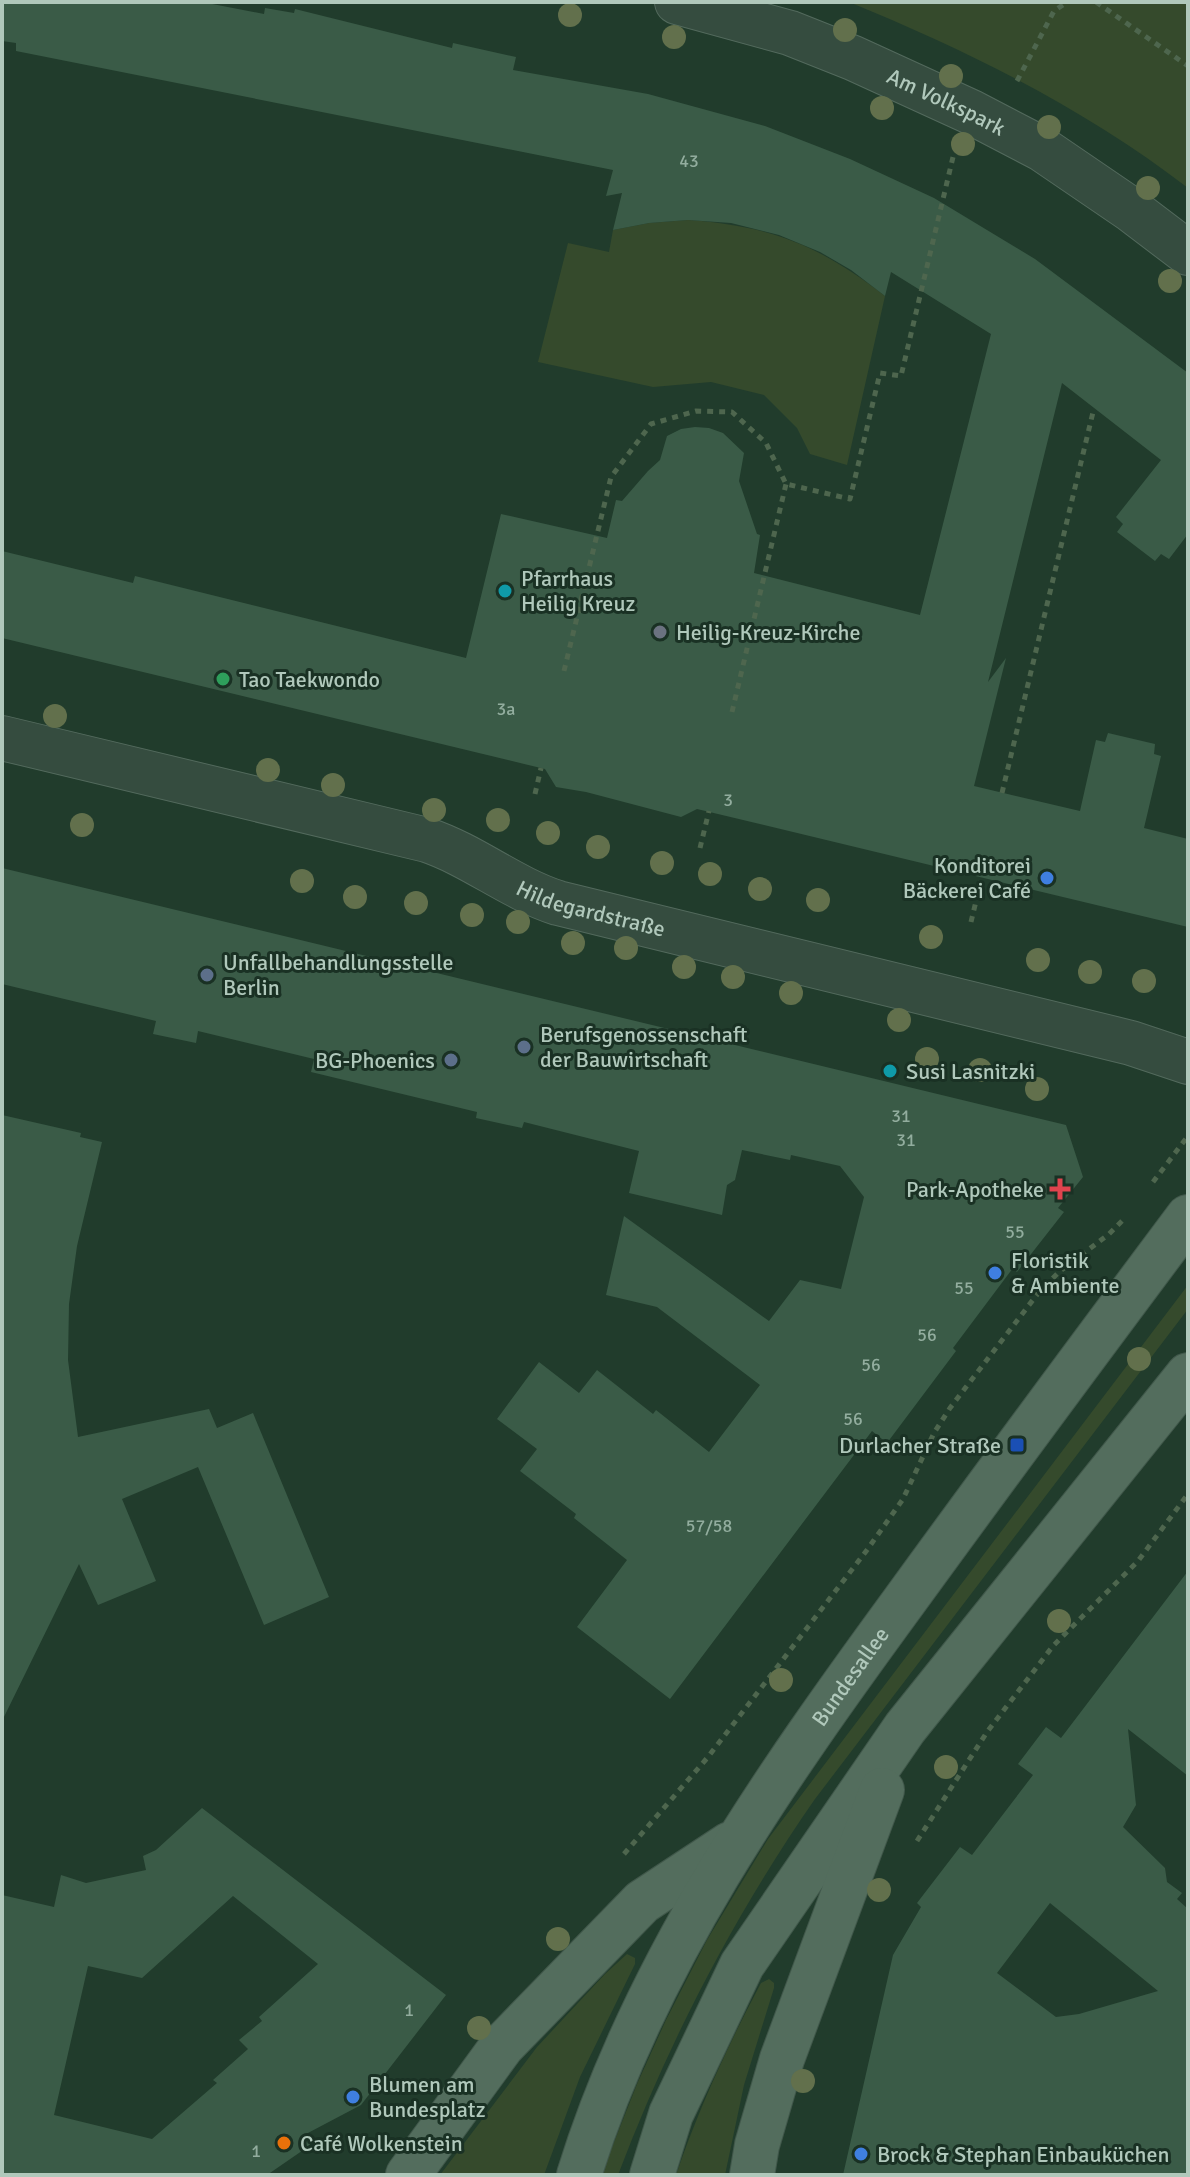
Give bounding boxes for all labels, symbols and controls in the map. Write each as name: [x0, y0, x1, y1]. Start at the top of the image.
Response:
street label: Am Volkspark: [883, 62, 1010, 141]
house number: 43: [679, 150, 699, 172]
place label: Pfarrhaus Heilig Kreuz: [521, 565, 635, 617]
marker: Pfarrhaus Heilig Kreuz: [496, 582, 514, 600]
place label: Heilig-Kreuz-Kirche: [676, 619, 861, 646]
marker: Heilig-Kreuz-Kirche: [651, 623, 669, 641]
place label: Tao Taekwondo: [239, 666, 380, 693]
marker: Tao Taekwondo: [214, 670, 232, 688]
house number: 3a: [497, 698, 515, 720]
house number: 3: [723, 789, 733, 811]
place label: Konditorei Bäckerei Café: [903, 852, 1031, 904]
marker: Konditorei Bäckerei Café: [1038, 869, 1056, 887]
street label: Hildegardstraße: [512, 874, 668, 942]
place label: Unfallbehandlungsstelle Berlin: [223, 949, 453, 1001]
marker: Unfallbehandlungsstelle Berlin: [198, 966, 216, 984]
place label: Berufsgenossenschaft der Bauwirtschaft: [540, 1021, 747, 1073]
marker: Berufsgenossenschaft der Bauwirtschaft: [515, 1038, 533, 1056]
place label: BG-Phoenics: [315, 1047, 435, 1074]
marker: BG-Phoenics: [442, 1051, 460, 1069]
place label: Susi Lasnitzki: [906, 1058, 1035, 1085]
marker: Susi Lasnitzki: [881, 1062, 899, 1080]
house number: 31: [891, 1105, 911, 1127]
house number: 31: [896, 1129, 916, 1151]
place label: Park-Apotheke: [906, 1176, 1044, 1203]
marker: Park-Apotheke: [1051, 1180, 1069, 1198]
house number: 55: [1005, 1221, 1025, 1243]
place label: Floristik & Ambiente: [1011, 1247, 1120, 1299]
marker: Floristik & Ambiente: [986, 1264, 1004, 1282]
house number: 55: [954, 1277, 974, 1299]
house number: 56: [917, 1324, 937, 1346]
house number: 56: [861, 1354, 881, 1376]
house number: 56: [843, 1408, 863, 1430]
place label: Durlacher Straße: [839, 1432, 1001, 1459]
marker: Durlacher Straße: [1008, 1436, 1026, 1454]
house number: 57/58: [686, 1515, 732, 1537]
street label: Bundesallee: [805, 1622, 894, 1731]
house number: 1: [404, 1999, 414, 2021]
place label: Blumen am Bundesplatz: [369, 2071, 486, 2123]
marker: Blumen am Bundesplatz: [344, 2088, 362, 2106]
place label: Café Wolkenstein: [300, 2130, 463, 2157]
marker: Café Wolkenstein: [275, 2134, 293, 2152]
house number: 1: [251, 2140, 261, 2162]
place label: Brock & Stephan Einbauküchen: [877, 2141, 1169, 2168]
marker: Brock & Stephan Einbauküchen: [852, 2145, 870, 2163]

